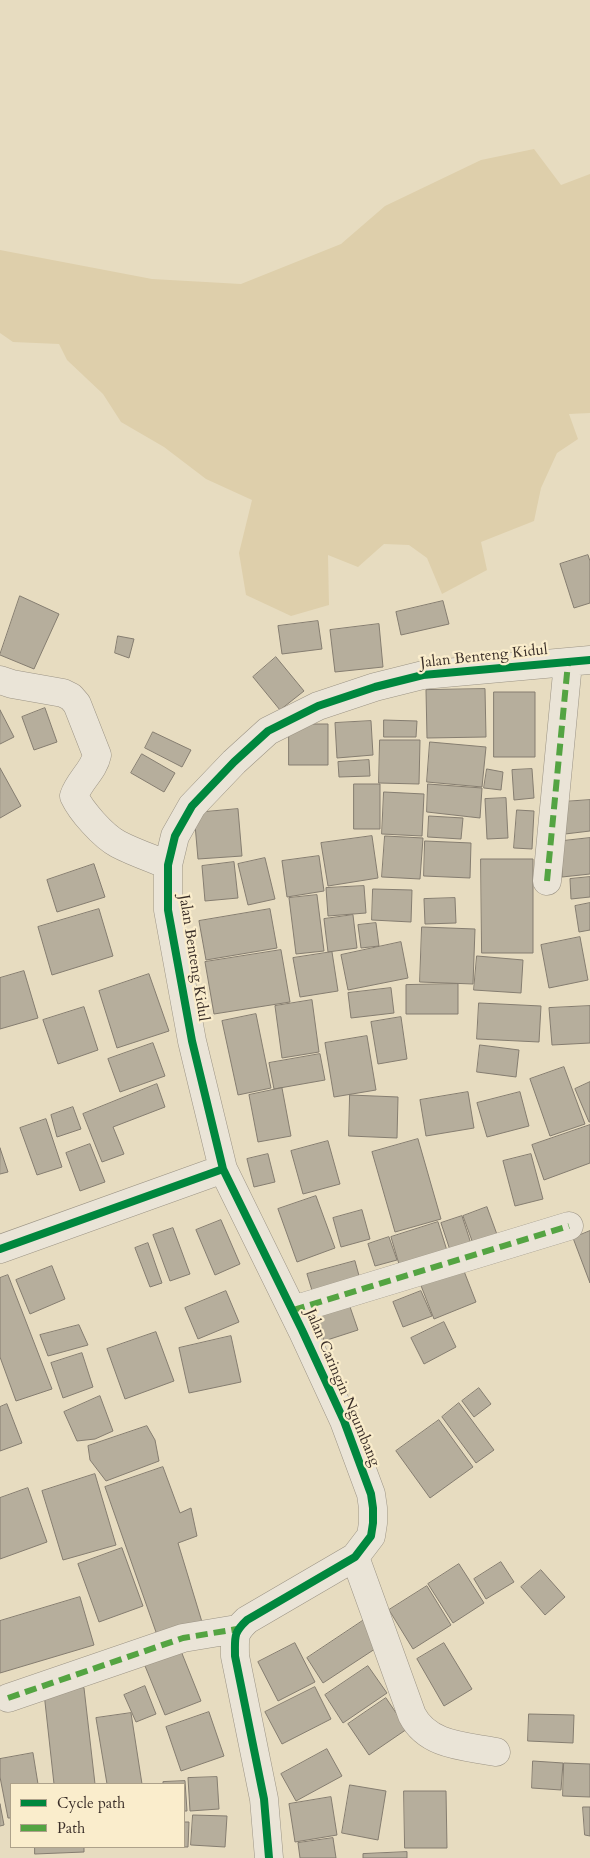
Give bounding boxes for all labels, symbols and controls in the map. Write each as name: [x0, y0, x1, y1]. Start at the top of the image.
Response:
street label: Jalan Benteng Kidul: [419, 641, 549, 673]
street label: Jalan Benteng Kidul: [174, 893, 212, 1023]
street label: Jalan Caringin Ngumbang: [301, 1307, 383, 1469]
legend: [10, 1783, 185, 1848]
text: Cycle path: [57, 1793, 125, 1813]
text: Path: [57, 1818, 85, 1838]

